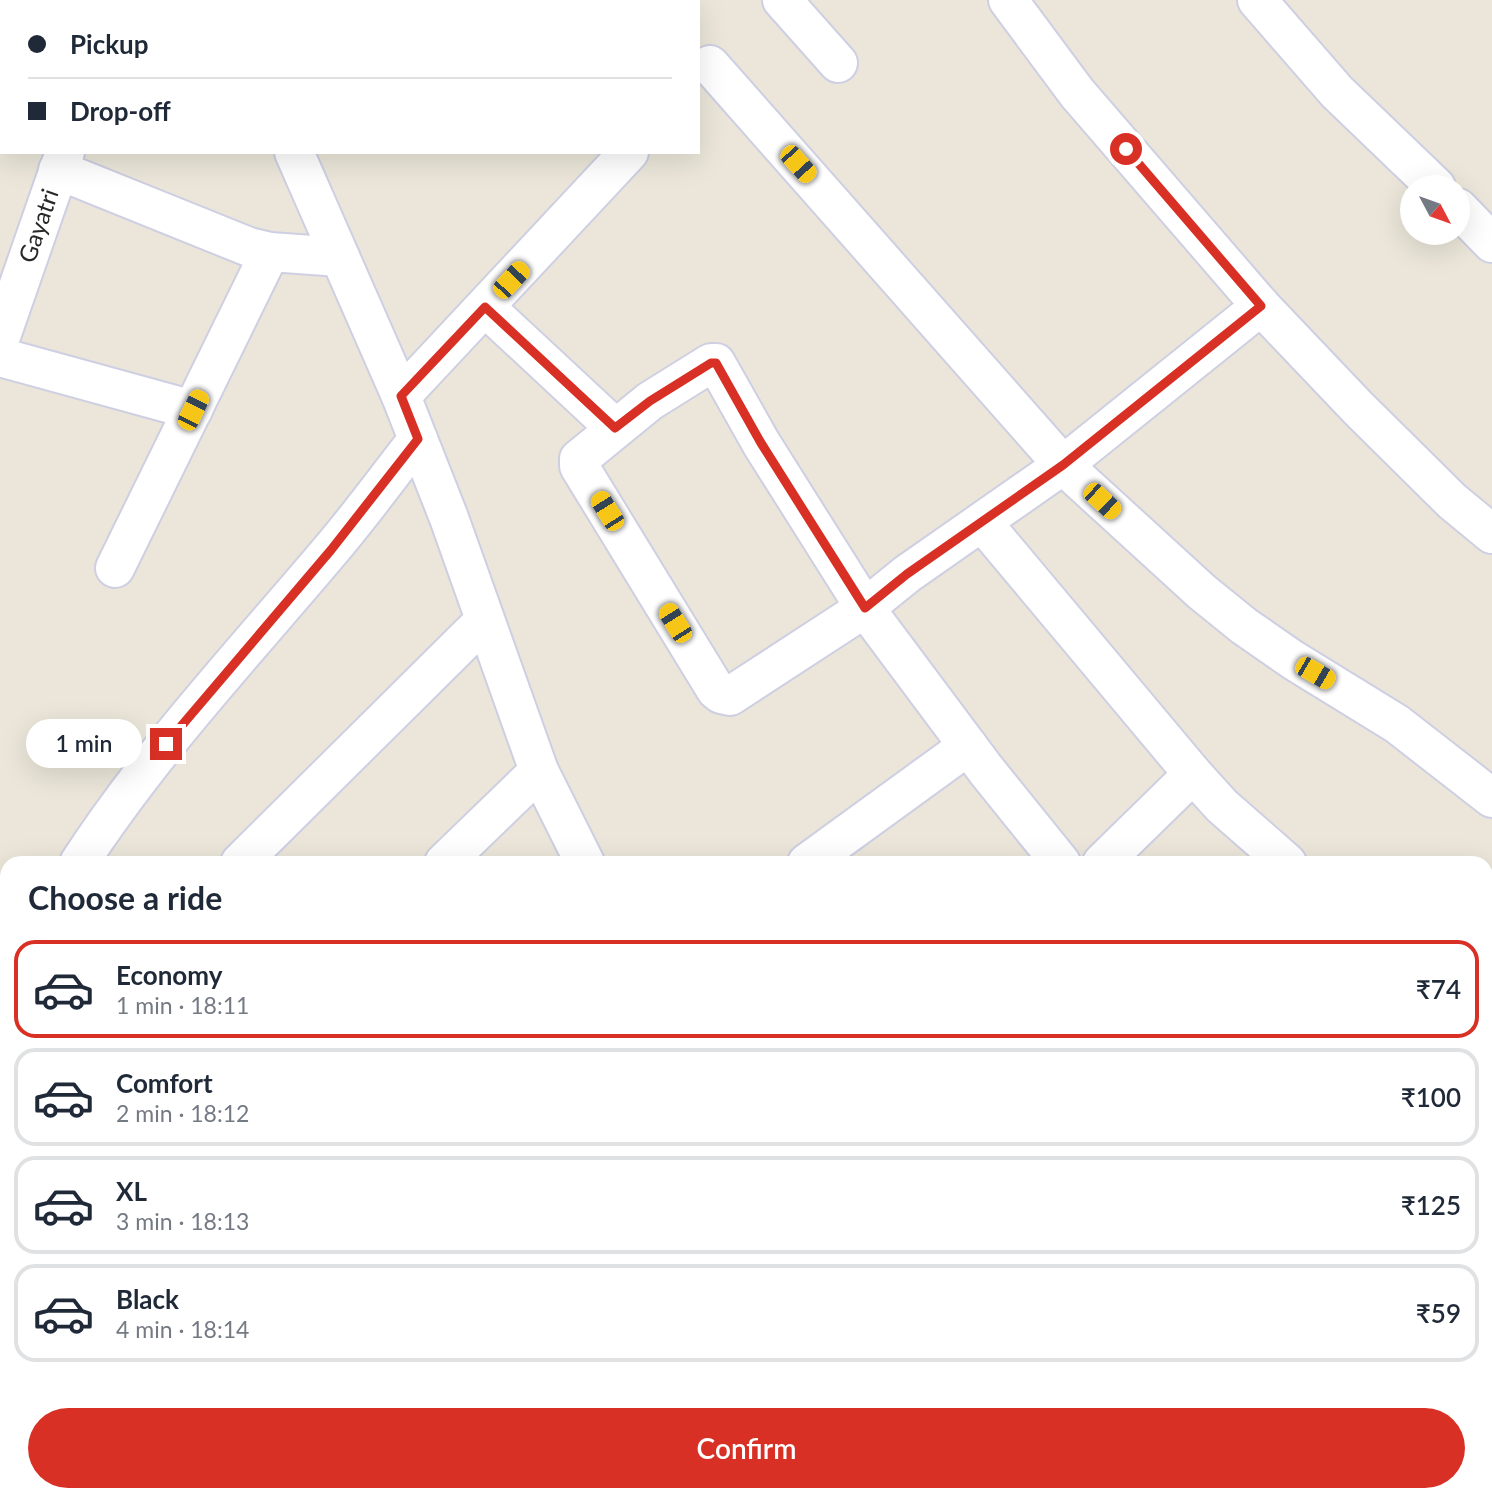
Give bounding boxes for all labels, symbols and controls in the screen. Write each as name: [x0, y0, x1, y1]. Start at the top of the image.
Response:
text: Pickup: [70, 28, 149, 60]
text: Drop-off: [70, 95, 171, 127]
route start: [1110, 133, 1142, 165]
car: [777, 141, 820, 187]
north arrow: [1400, 175, 1470, 245]
map controls: [1400, 175, 1470, 245]
street label: Gayatri: [11, 185, 64, 266]
car: [489, 257, 534, 303]
car: [175, 387, 212, 433]
car: [1080, 479, 1125, 523]
car: [587, 488, 628, 534]
car: [655, 600, 696, 646]
car: [1292, 653, 1339, 693]
callout: 1 min: [26, 720, 142, 768]
route end: [150, 728, 182, 760]
text: 1 min: [56, 729, 112, 757]
text: Choose a ride: [28, 878, 222, 917]
icon: car: [32, 958, 95, 1021]
text: Economy: [116, 959, 222, 991]
text: ₹74: [1416, 973, 1461, 1005]
text: 1 min · 18:11: [116, 991, 249, 1019]
icon: car: [32, 1066, 95, 1129]
text: Comfort: [116, 1067, 213, 1099]
text: ₹100: [1401, 1081, 1461, 1113]
text: 2 min · 18:12: [116, 1099, 249, 1127]
icon: car: [32, 1174, 95, 1237]
text: XL: [116, 1175, 147, 1207]
text: ₹125: [1401, 1189, 1461, 1221]
text: 3 min · 18:13: [116, 1207, 249, 1235]
icon: car: [32, 1282, 95, 1345]
text: Black: [116, 1283, 179, 1315]
text: ₹59: [1416, 1297, 1461, 1329]
text: 4 min · 18:14: [116, 1315, 249, 1343]
button: Confirm: [28, 1408, 1465, 1488]

